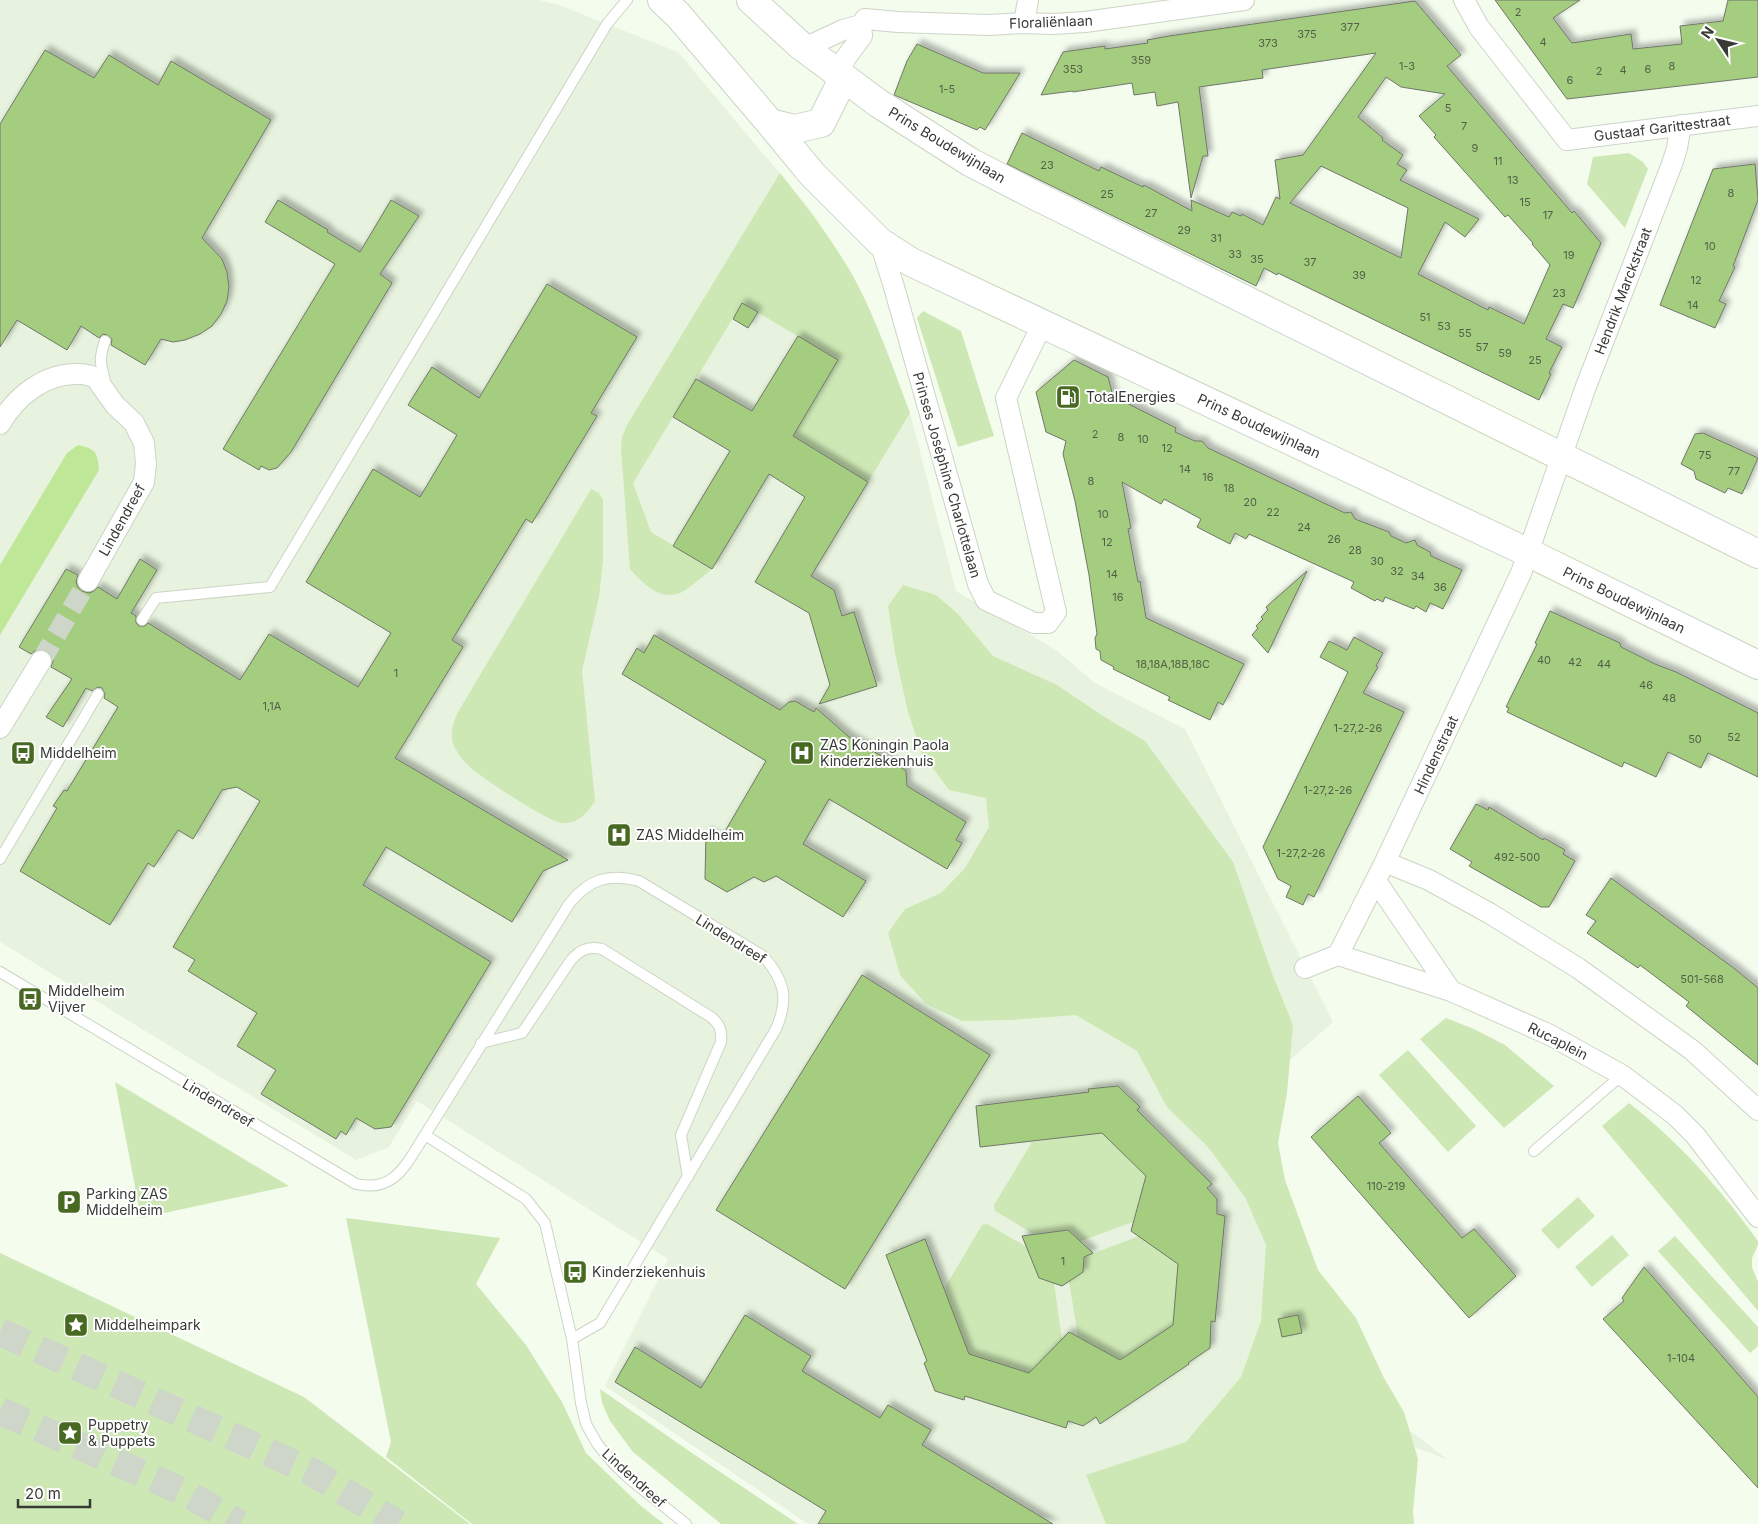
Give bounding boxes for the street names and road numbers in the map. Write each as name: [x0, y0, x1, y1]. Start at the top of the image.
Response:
street label: Floraliënlaan: [1009, 12, 1093, 31]
street label: Prins Boudewijnlaan: [886, 103, 1009, 186]
street label: Gustaaf Garittestraat: [1593, 111, 1731, 144]
street label: Hendrik Marckstraat: [1590, 225, 1655, 357]
street label: Prinses Joséphine Charlottelaan: [910, 370, 985, 580]
street label: Prins Boudewijnlaan: [1195, 390, 1323, 461]
street label: Lindendreef: [95, 481, 148, 559]
street label: Prins Boudewijnlaan: [1560, 563, 1688, 636]
street label: Hindenstraat: [1410, 712, 1461, 797]
street label: Lindendreef: [693, 910, 770, 967]
street label: Rucaplein: [1525, 1018, 1591, 1063]
street label: Lindendreef: [180, 1075, 257, 1130]
street label: Lindendreef: [599, 1445, 670, 1511]

